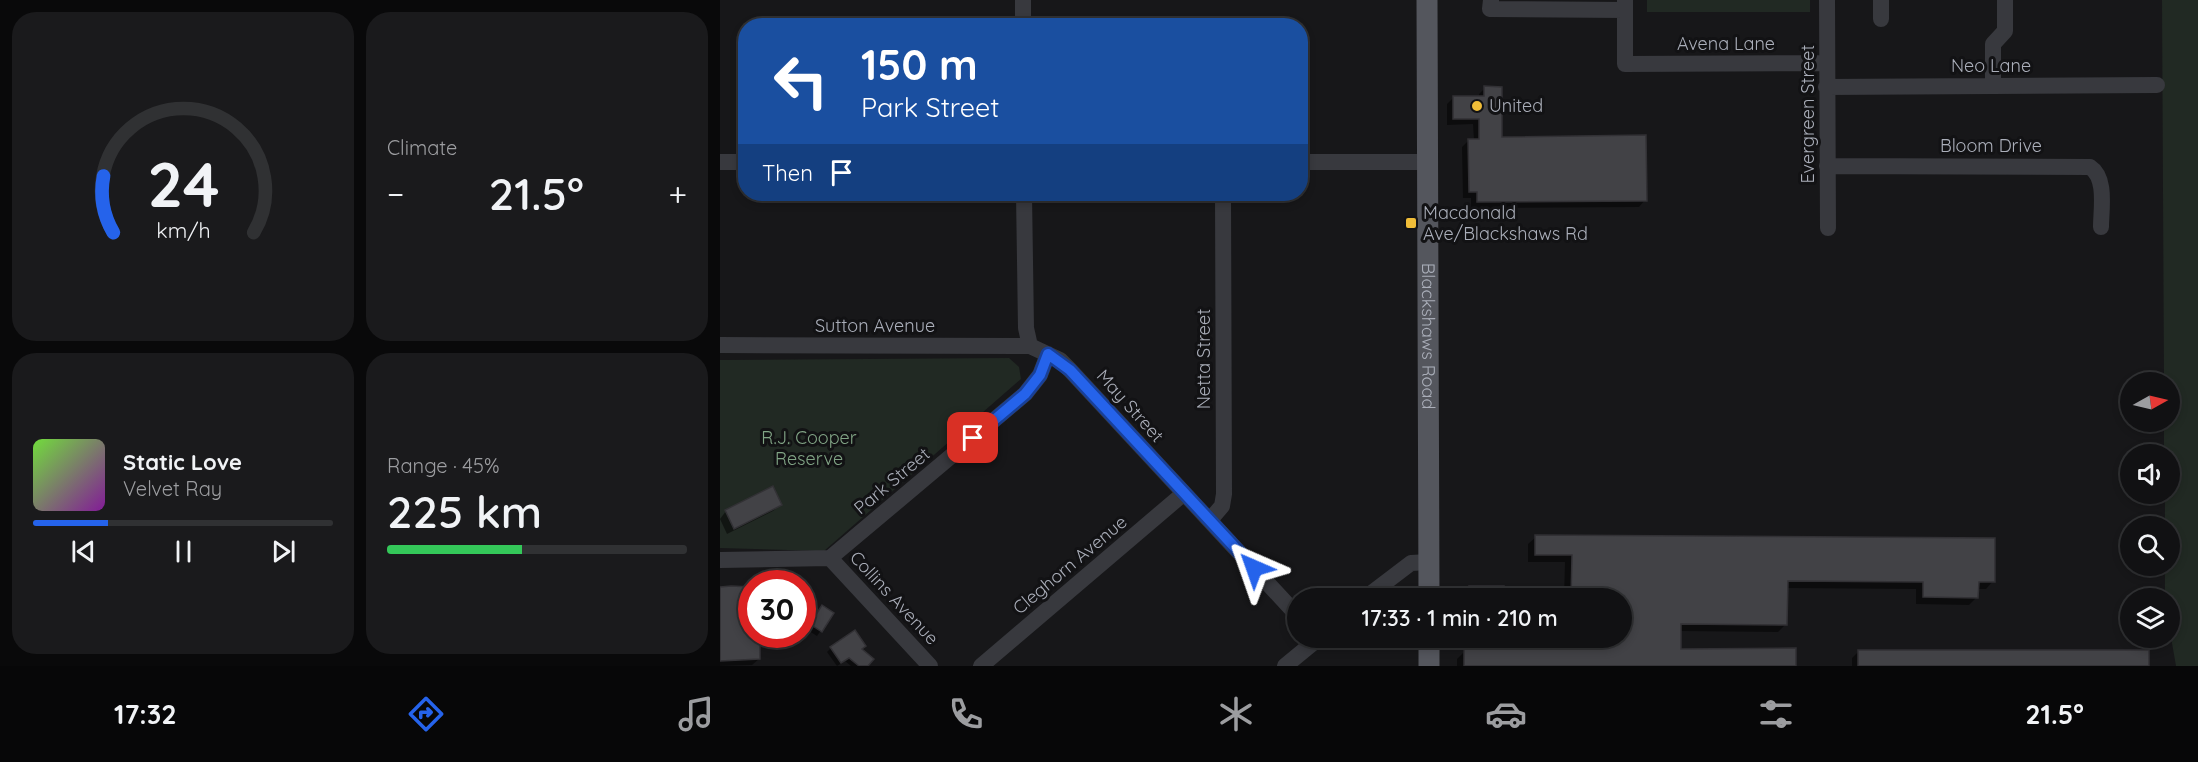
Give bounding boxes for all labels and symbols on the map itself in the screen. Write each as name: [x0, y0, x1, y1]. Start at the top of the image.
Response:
street label: Avena Lane: [1677, 32, 1775, 55]
street label: Evergreen Street: [1796, 45, 1819, 183]
street label: Neo Lane: [1951, 54, 2031, 77]
place label: United: [1489, 94, 1543, 117]
marker: United: [1470, 99, 1484, 113]
street label: Bloom Drive: [1940, 134, 2042, 157]
place label: Macdonald Ave/Blackshaws Rd: [1423, 201, 1588, 245]
marker: Macdonald Ave/Blackshaws Rd: [1404, 216, 1418, 230]
street label: Blackshaws Road: [1417, 263, 1440, 409]
street label: Netta Street: [1192, 309, 1215, 409]
street label: Sutton Avenue: [815, 314, 935, 337]
street label: May Street: [1092, 364, 1169, 447]
north arrow: [2120, 372, 2180, 432]
pin: [947, 412, 998, 463]
park label: R.J. Cooper Reserve: [761, 426, 857, 470]
street label: Park Street: [849, 442, 934, 519]
street label: Cleghorn Avenue: [1008, 510, 1131, 619]
position arrow: [1222, 536, 1286, 600]
street label: Collins Avenue: [845, 546, 944, 649]
speed limit sign: 30: [738, 570, 816, 648]

